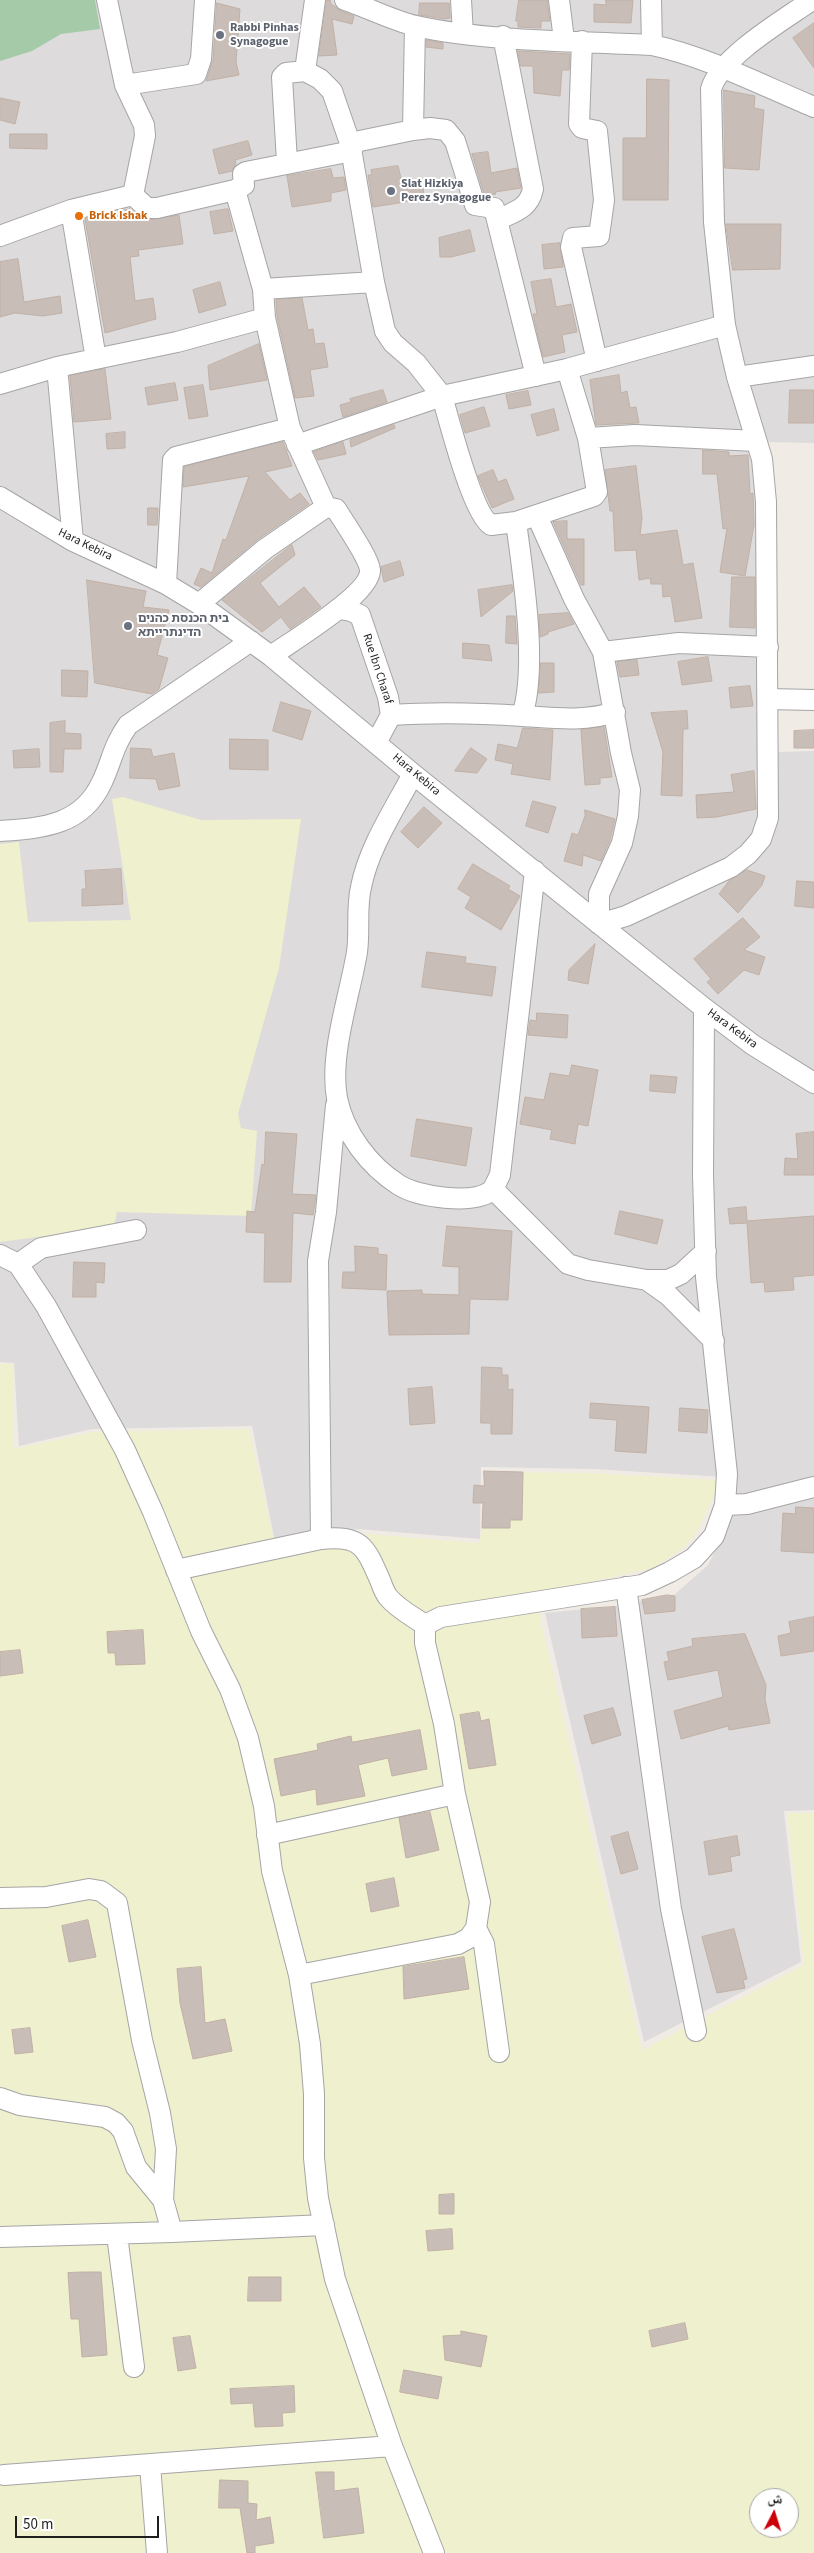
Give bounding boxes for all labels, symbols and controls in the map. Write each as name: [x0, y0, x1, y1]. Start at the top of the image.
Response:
place label: Rabbi Pinhas Synagogue: [230, 21, 299, 49]
marker: Rabbi Pinhas Synagogue: [214, 29, 226, 41]
place label: Slat Hizkiya Perez Synagogue: [401, 177, 491, 205]
marker: Slat Hizkiya Perez Synagogue: [385, 185, 397, 197]
place label: Brick Ishak: [89, 209, 148, 223]
marker: Brick Ishak: [73, 210, 85, 222]
street label: Hara Kebira: [56, 526, 114, 564]
place label: בית הכנסת כהנים הדינתרייתא: [138, 612, 229, 640]
marker: בית הכנסת כהנים הדינתרייתא: [122, 620, 134, 632]
street label: Rue Ibn Charaf: [359, 632, 395, 706]
street label: Hara Kebira: [389, 751, 443, 799]
street label: Hara Kebira: [704, 1006, 760, 1052]
north arrow: [749, 2488, 799, 2538]
text: ش: [767, 2488, 783, 2510]
scale bar: [18, 2506, 161, 2538]
text: 50 m: [23, 2514, 53, 2535]

